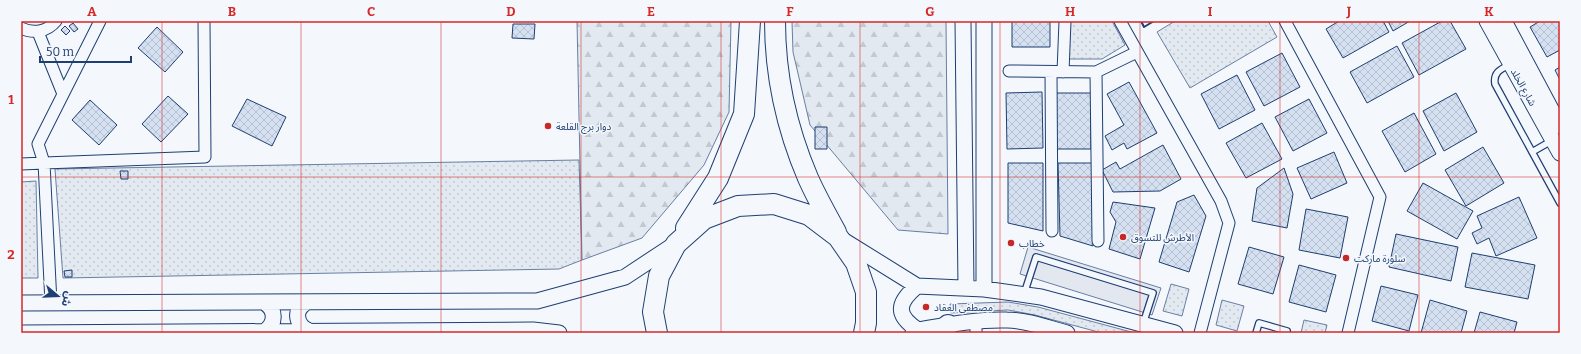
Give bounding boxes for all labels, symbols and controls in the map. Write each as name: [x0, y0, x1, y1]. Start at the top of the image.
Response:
text: A: [87, 4, 97, 19]
text: B: [228, 4, 236, 19]
text: C: [367, 4, 375, 19]
text: D: [506, 4, 516, 19]
text: E: [647, 4, 655, 19]
text: F: [786, 4, 794, 19]
text: G: [925, 4, 935, 19]
text: H: [1065, 4, 1075, 19]
text: I: [1208, 4, 1213, 19]
text: J: [1346, 4, 1352, 19]
text: K: [1484, 4, 1494, 19]
scale bar: [40, 38, 131, 64]
text: 50 m: [46, 45, 75, 59]
street label: شارع الخلد: [1507, 67, 1538, 109]
text: 1: [8, 92, 14, 107]
marker: دوار برج القلعة: [543, 121, 553, 131]
place label: دوار برج القلعة: [556, 121, 612, 134]
marker: الأطرش للتسوق: [1118, 232, 1128, 242]
place label: الأطرش للتسوق: [1131, 232, 1194, 244]
marker: خطاب: [1006, 238, 1016, 248]
place label: خطاب: [1019, 238, 1045, 250]
text: 2: [7, 247, 15, 262]
marker: سلورة ماركت: [1341, 253, 1351, 263]
place label: سلورة ماركت: [1354, 253, 1406, 265]
north arrow: [38, 276, 78, 316]
text: ش: [58, 290, 76, 308]
marker: مصطفى العقاد: [921, 302, 931, 312]
place label: مصطفى العقاد: [934, 302, 993, 314]

